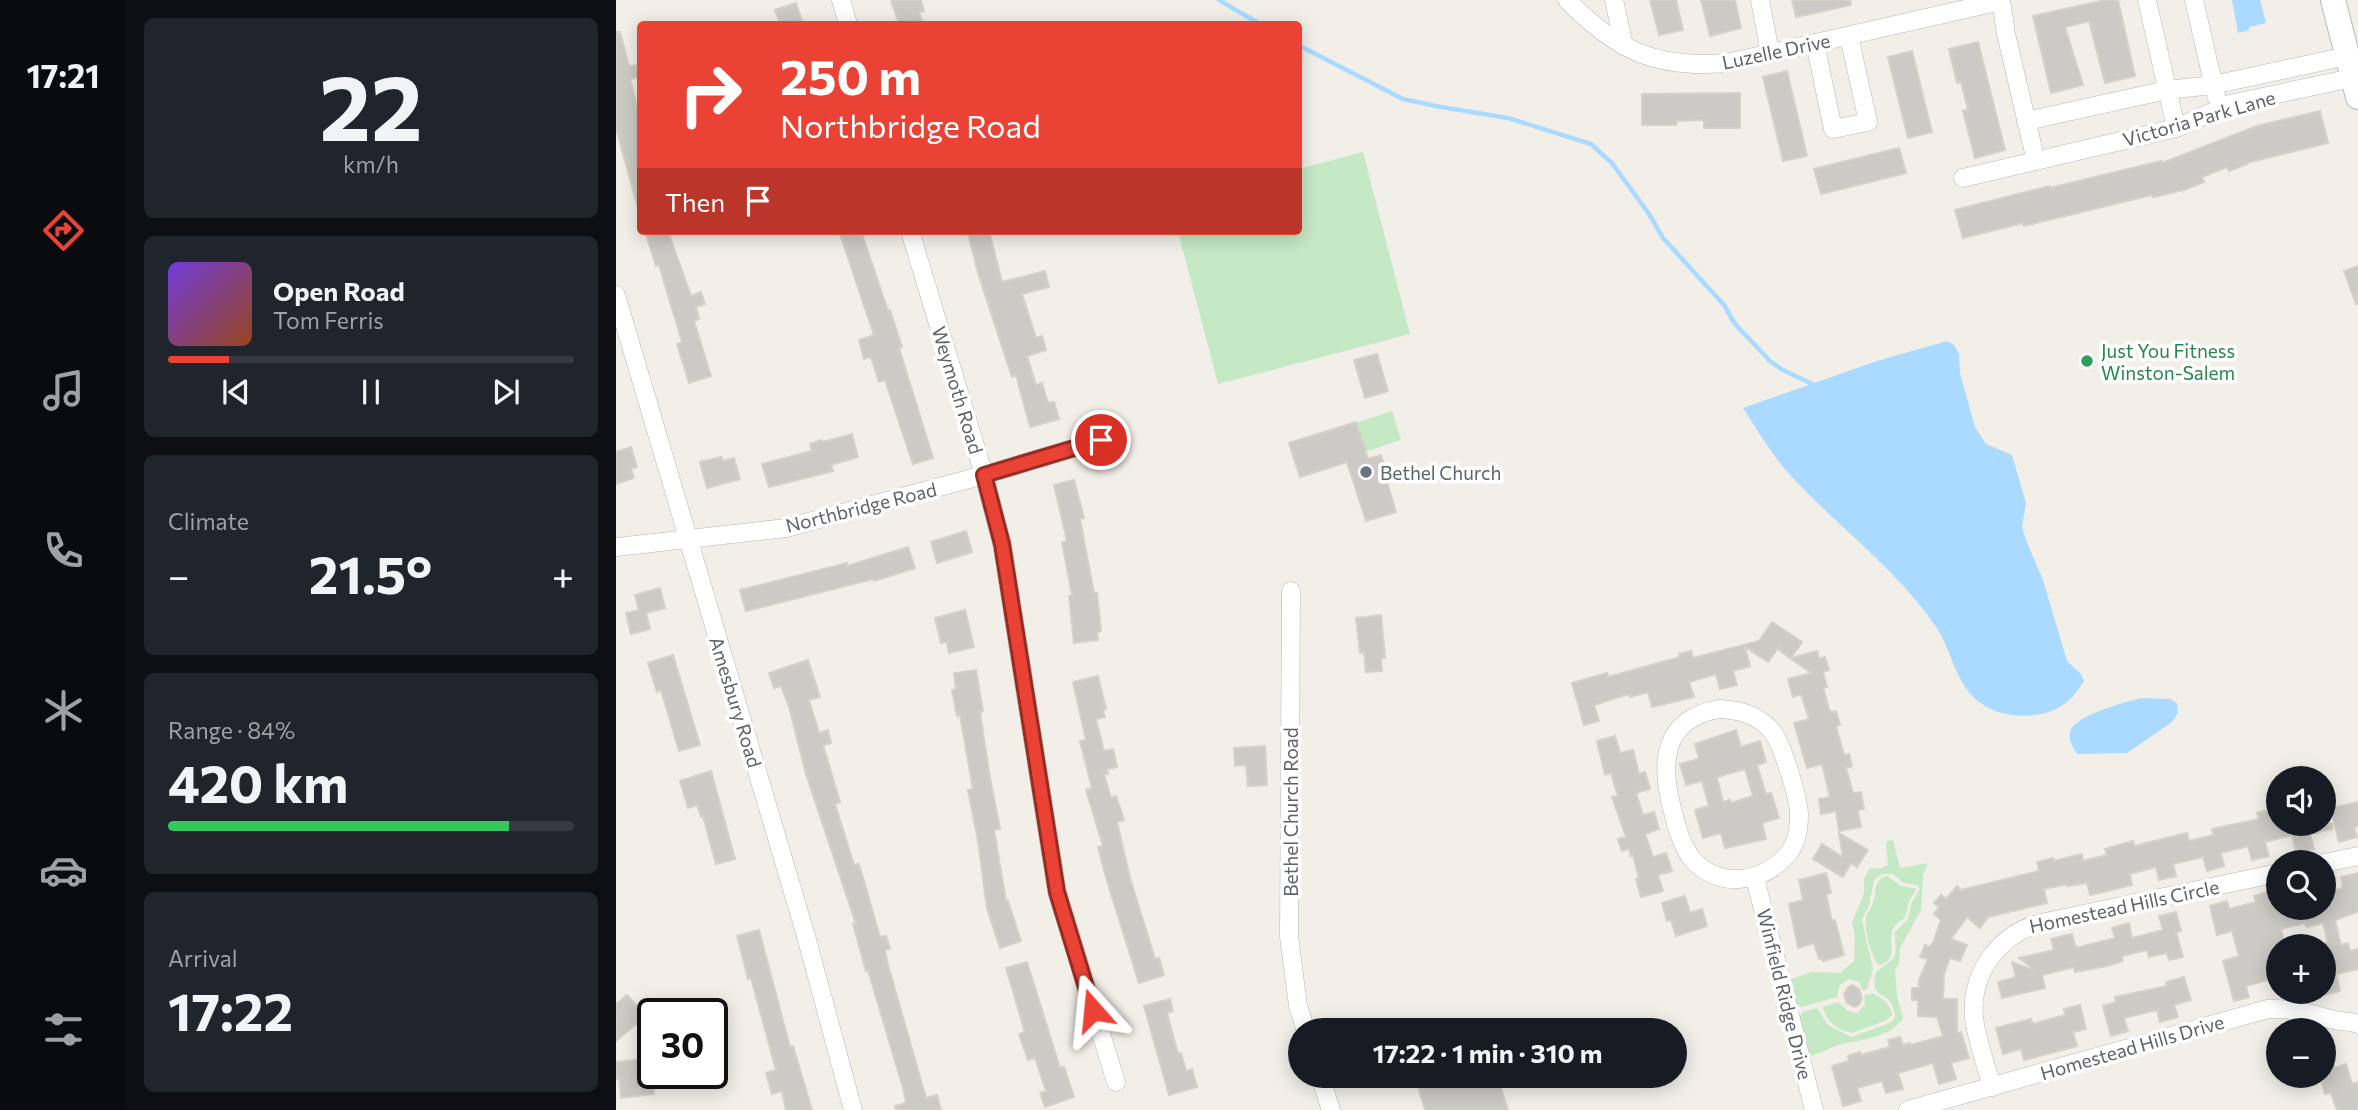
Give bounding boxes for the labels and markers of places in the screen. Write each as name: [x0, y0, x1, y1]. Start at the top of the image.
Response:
place label: Just You Fitness Winston-Salem: [2101, 339, 2235, 384]
marker: Just You Fitness Winston-Salem: [2079, 353, 2095, 369]
pin: [1071, 410, 1131, 470]
place label: Bethel Church: [1380, 461, 1501, 484]
marker: Bethel Church: [1358, 464, 1374, 480]

